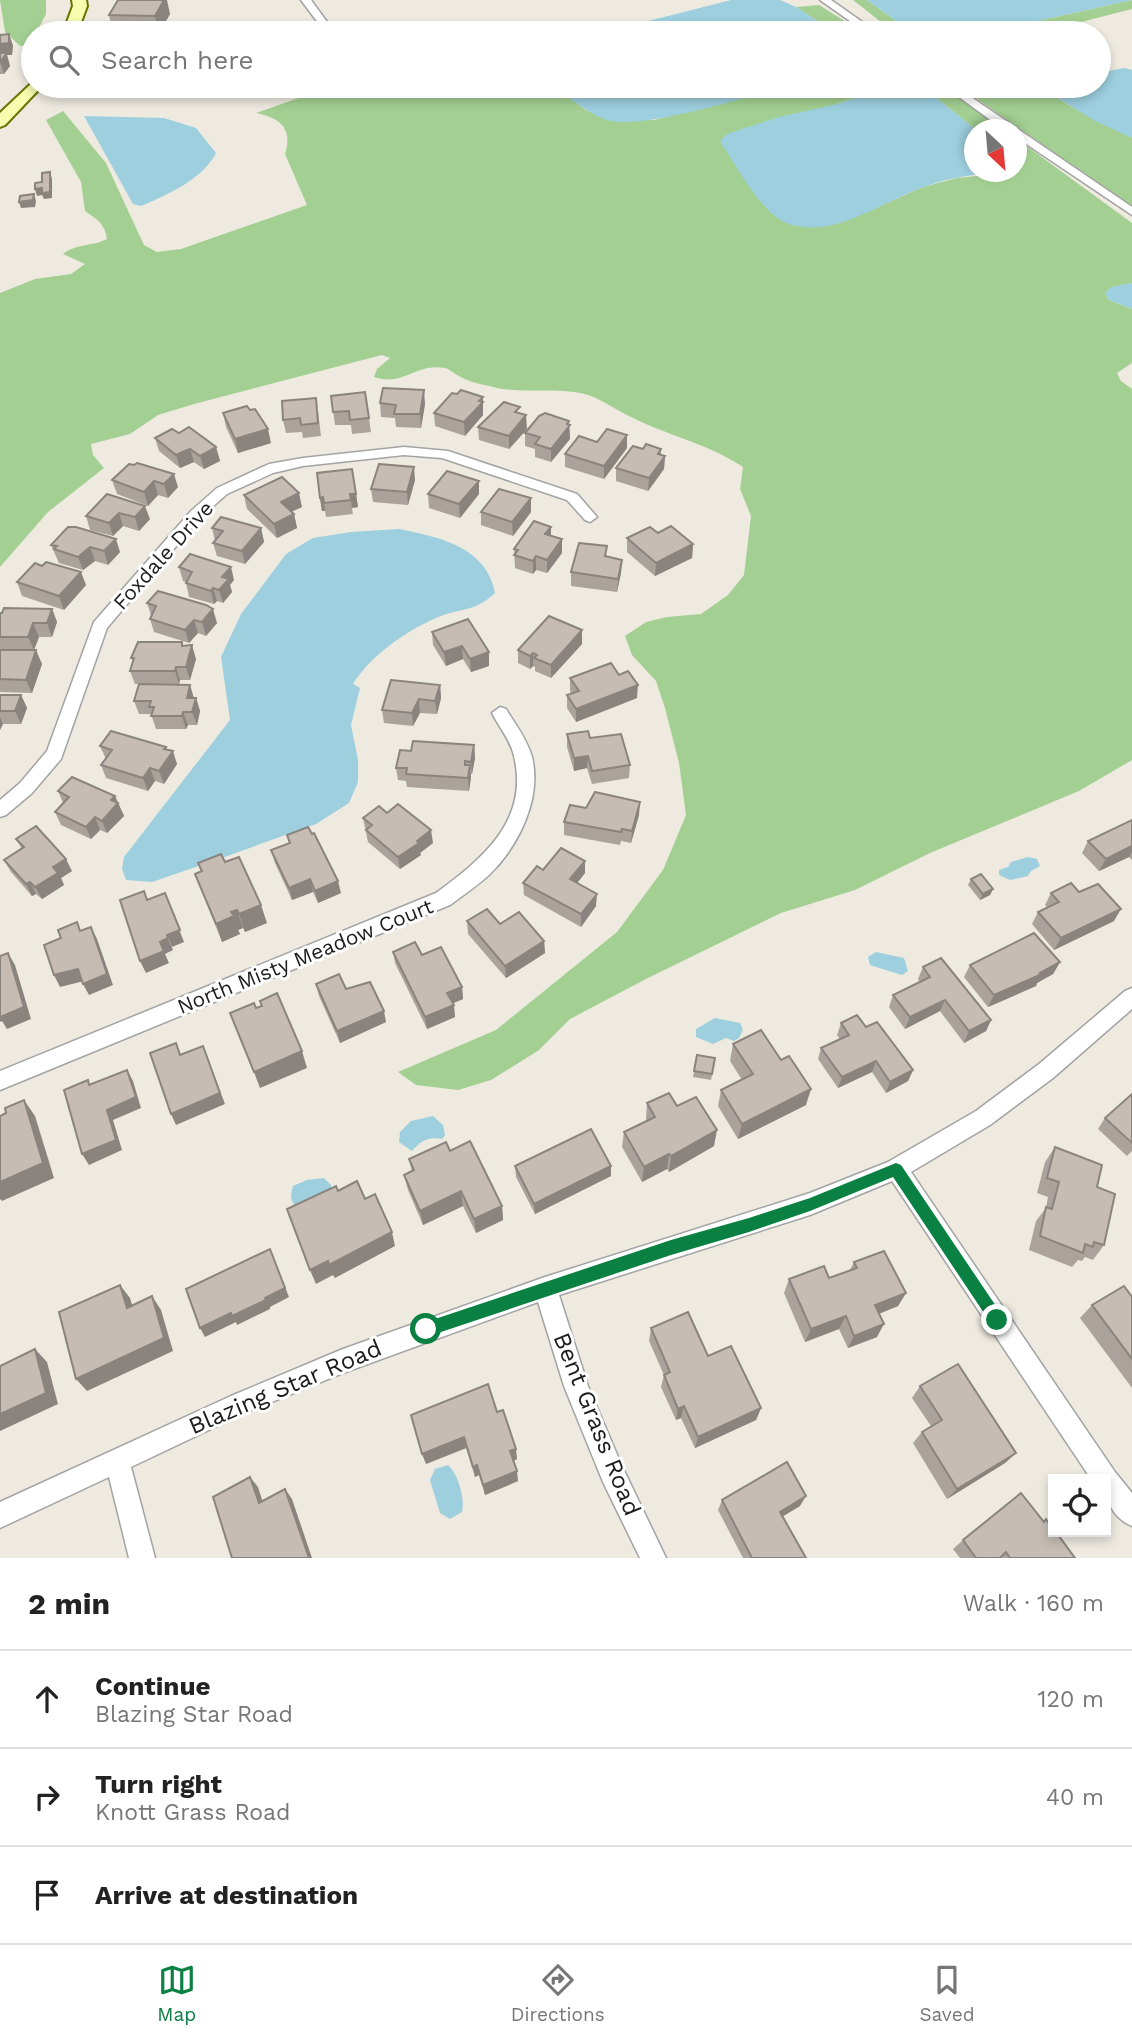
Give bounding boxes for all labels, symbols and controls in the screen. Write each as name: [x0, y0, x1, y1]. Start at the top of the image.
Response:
search box: [21, 21, 1111, 98]
icon: search: [45, 41, 83, 79]
text: Search here: [101, 45, 253, 75]
north arrow: [964, 119, 1027, 182]
street label: Foxdale Drive: [108, 496, 218, 614]
street label: North Misty Meadow Court: [173, 893, 437, 1019]
route end: [981, 1304, 1012, 1335]
route start: [410, 1313, 441, 1344]
street label: Bent Grass Road: [548, 1328, 646, 1520]
street label: Blazing Star Road: [184, 1334, 386, 1440]
map controls: [1048, 1474, 1111, 1537]
button: locate: [1048, 1474, 1111, 1537]
text: 2 min: [28, 1586, 110, 1621]
text: Walk · 160 m: [963, 1590, 1104, 1617]
text: Continue: [95, 1671, 211, 1701]
icon: ahead: [28, 1680, 66, 1718]
text: 120 m: [1038, 1686, 1104, 1713]
text: Blazing Star Road: [95, 1701, 293, 1728]
text: Turn right: [95, 1769, 222, 1799]
icon: right: [28, 1778, 66, 1816]
text: 40 m: [1046, 1784, 1104, 1811]
text: Knott Grass Road: [95, 1799, 291, 1826]
icon: arrive: [28, 1876, 66, 1914]
text: Arrive at destination: [95, 1880, 358, 1910]
tab: Map: [157, 1961, 196, 2026]
tab: Directions: [511, 1961, 605, 2026]
tab: Saved: [919, 1961, 975, 2026]

